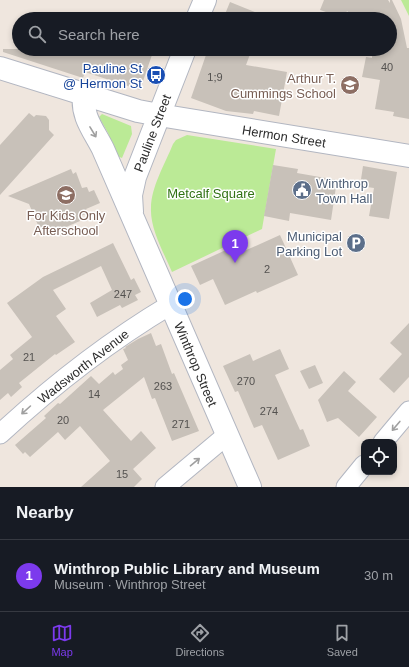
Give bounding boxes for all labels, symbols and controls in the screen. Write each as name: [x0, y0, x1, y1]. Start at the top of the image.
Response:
search box: [12, 12, 397, 56]
icon: search: [26, 23, 48, 45]
text: Search here: [58, 26, 140, 43]
place label: Pauline St @ Hermon St: [63, 61, 142, 91]
house number: 40: [381, 61, 393, 73]
bus stop icon: Pauline St @ Hermon St: [145, 64, 167, 86]
house number: 1;9: [207, 71, 223, 83]
place label: Arthur T. Cummings School: [231, 71, 336, 101]
school or university icon: Arthur T. Cummings School: [339, 74, 361, 96]
street label: Pauline Street: [131, 92, 174, 174]
street label: Hermon Street: [241, 122, 327, 151]
one-way arrow: [90, 126, 98, 138]
place label: Winthrop Town Hall: [316, 176, 372, 206]
public building icon: Winthrop Town Hall: [291, 179, 313, 201]
school or university icon: For Kids Only Afterschool: [55, 184, 77, 206]
park label: Metcalf Square: [167, 186, 255, 201]
place label: For Kids Only Afterschool: [27, 208, 106, 238]
place label: Municipal Parking Lot: [276, 229, 342, 259]
pin: 1: [222, 230, 248, 263]
parking icon: Municipal Parking Lot: [345, 232, 367, 254]
house number: 2: [264, 263, 270, 275]
house number: 247: [114, 288, 132, 300]
your location: [175, 289, 195, 309]
street label: Winthrop Street: [171, 320, 220, 409]
street label: Wadsworth Avenue: [35, 326, 132, 407]
house number: 21: [23, 351, 35, 363]
house number: 270: [237, 375, 255, 387]
house number: 263: [154, 380, 172, 392]
house number: 14: [88, 388, 100, 400]
one-way arrow: [21, 405, 31, 415]
house number: 274: [260, 405, 278, 417]
house number: 20: [57, 414, 69, 426]
house number: 271: [172, 418, 190, 430]
one-way arrow: [392, 421, 400, 432]
map controls: [361, 439, 397, 475]
button: locate: [361, 439, 397, 475]
one-way arrow: [190, 458, 201, 467]
house number: 15: [116, 468, 128, 480]
text: Nearby: [16, 503, 74, 522]
text: Winthrop Public Library and Museum: [54, 560, 320, 577]
text: 1: [25, 568, 33, 583]
text: 30 m: [364, 568, 393, 583]
text: Museum · Winthrop Street: [54, 577, 206, 592]
tab: Map: [51, 622, 73, 658]
tab: Directions: [175, 622, 224, 658]
tab: Saved: [327, 622, 358, 658]

